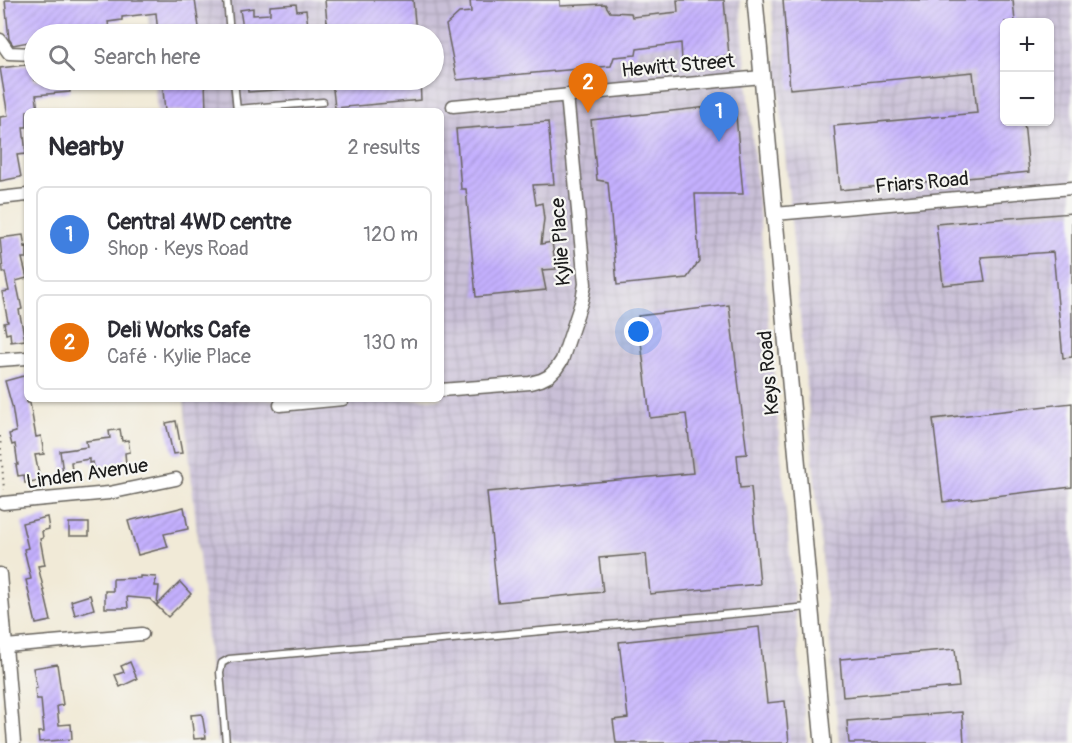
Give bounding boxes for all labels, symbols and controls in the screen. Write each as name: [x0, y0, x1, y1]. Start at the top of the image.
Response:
map controls: [1000, 18, 1054, 126]
button: +: [1000, 18, 1054, 72]
search box: [24, 24, 444, 90]
icon: search: [45, 41, 78, 74]
text: Search here: [93, 43, 200, 71]
street label: Hewitt Street: [620, 48, 737, 83]
pin: 2: [568, 63, 608, 113]
button: −: [1000, 72, 1054, 126]
pin: 1: [700, 92, 738, 142]
text: Nearby: [48, 131, 124, 163]
text: 2 results: [348, 135, 420, 160]
street label: Friars Road: [874, 166, 970, 199]
street label: Kylie Place: [545, 197, 576, 287]
text: Central 4WD centre: [107, 208, 291, 236]
text: 1: [66, 222, 73, 247]
text: 120 m: [363, 222, 418, 247]
text: Shop · Keys Road: [107, 236, 249, 261]
text: Deli Works Cafe: [107, 316, 250, 344]
your location: [624, 317, 653, 346]
street label: Keys Road: [752, 329, 785, 416]
text: 2: [64, 330, 75, 355]
text: 130 m: [363, 330, 418, 355]
text: Café · Kylie Place: [107, 344, 251, 369]
street label: Linden Avenue: [25, 453, 150, 494]

